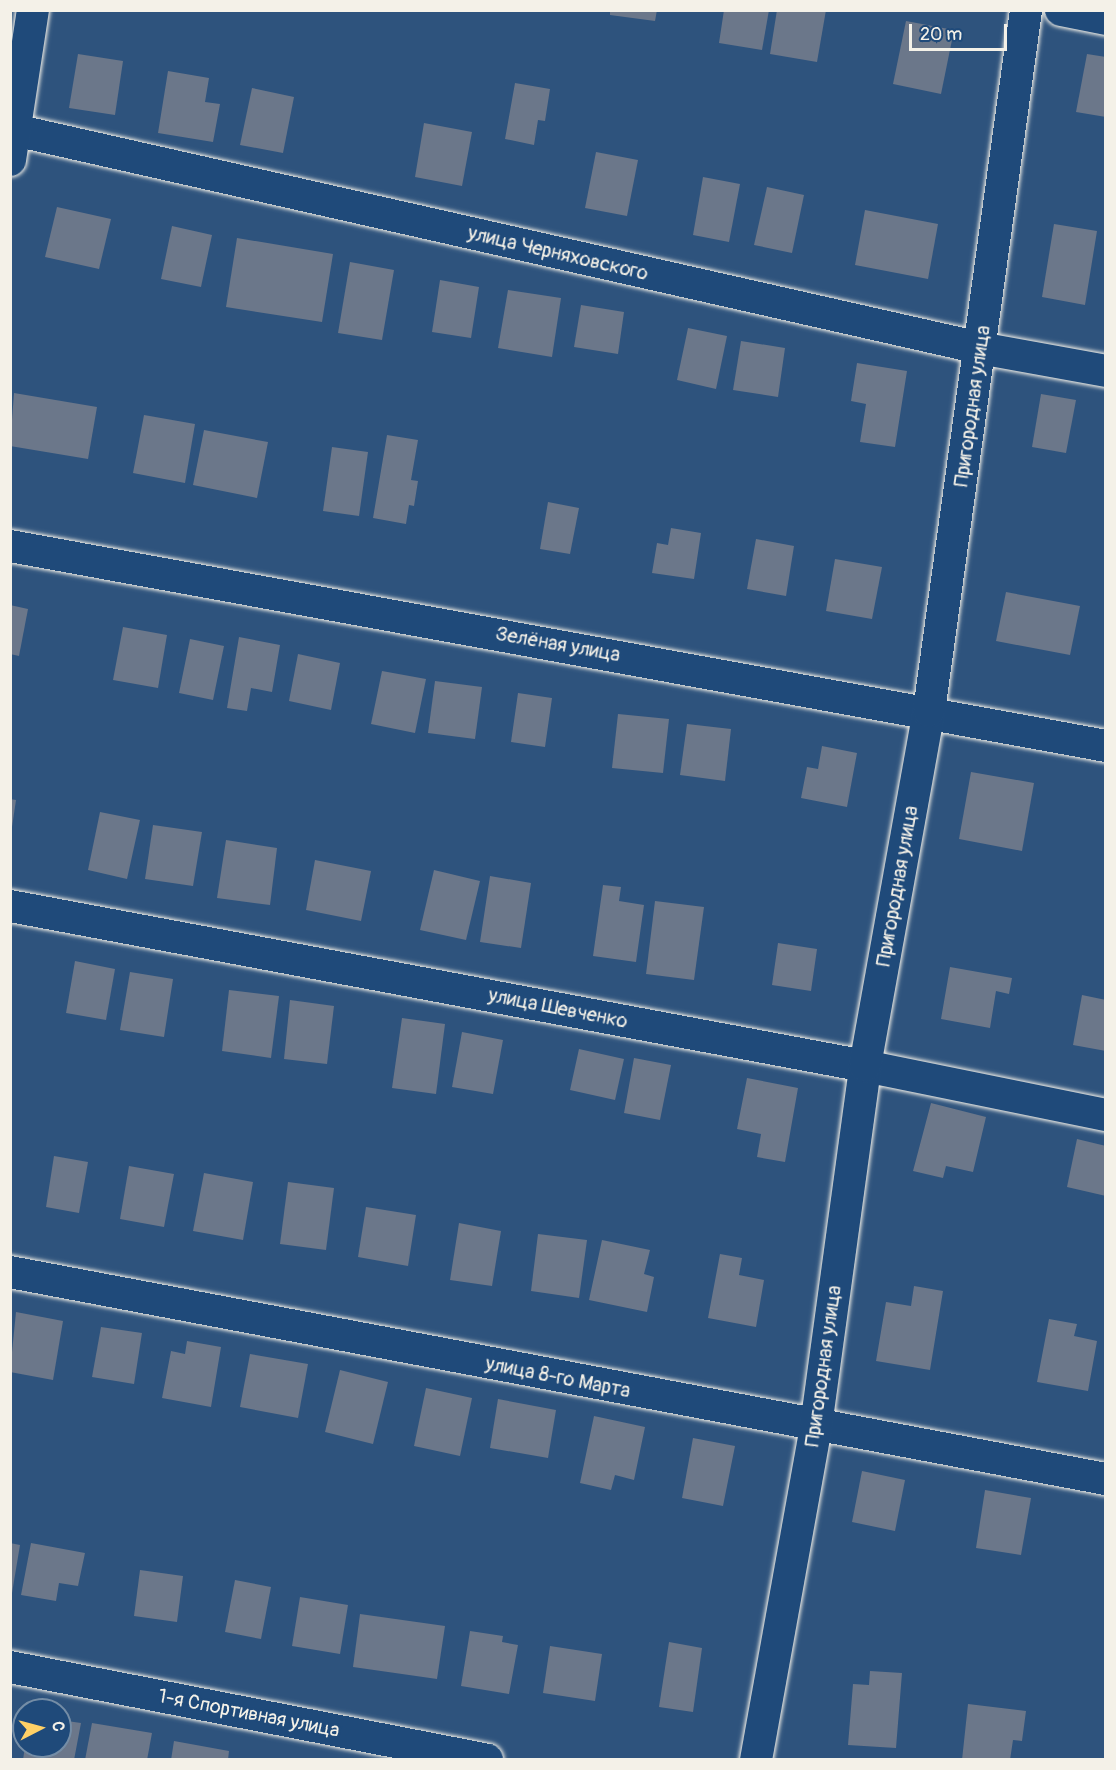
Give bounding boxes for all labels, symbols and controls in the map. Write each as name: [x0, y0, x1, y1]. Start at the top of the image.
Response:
scale bar: [912, 12, 1010, 50]
text: 20 m: [920, 23, 962, 46]
street label: улица Черняховского: [466, 221, 650, 285]
street label: Пригородная улица: [949, 324, 995, 488]
street label: Зелёная улица: [494, 621, 622, 667]
street label: Пригородная улица: [871, 804, 923, 968]
street label: улица Шевченко: [486, 983, 630, 1033]
street label: Пригородная улица: [800, 1284, 846, 1448]
street label: улица 8-го Марта: [484, 1351, 632, 1403]
street label: 1-я Спортивная улица: [156, 1684, 342, 1742]
north arrow: [12, 1698, 72, 1758]
text: С: [47, 1720, 68, 1732]

